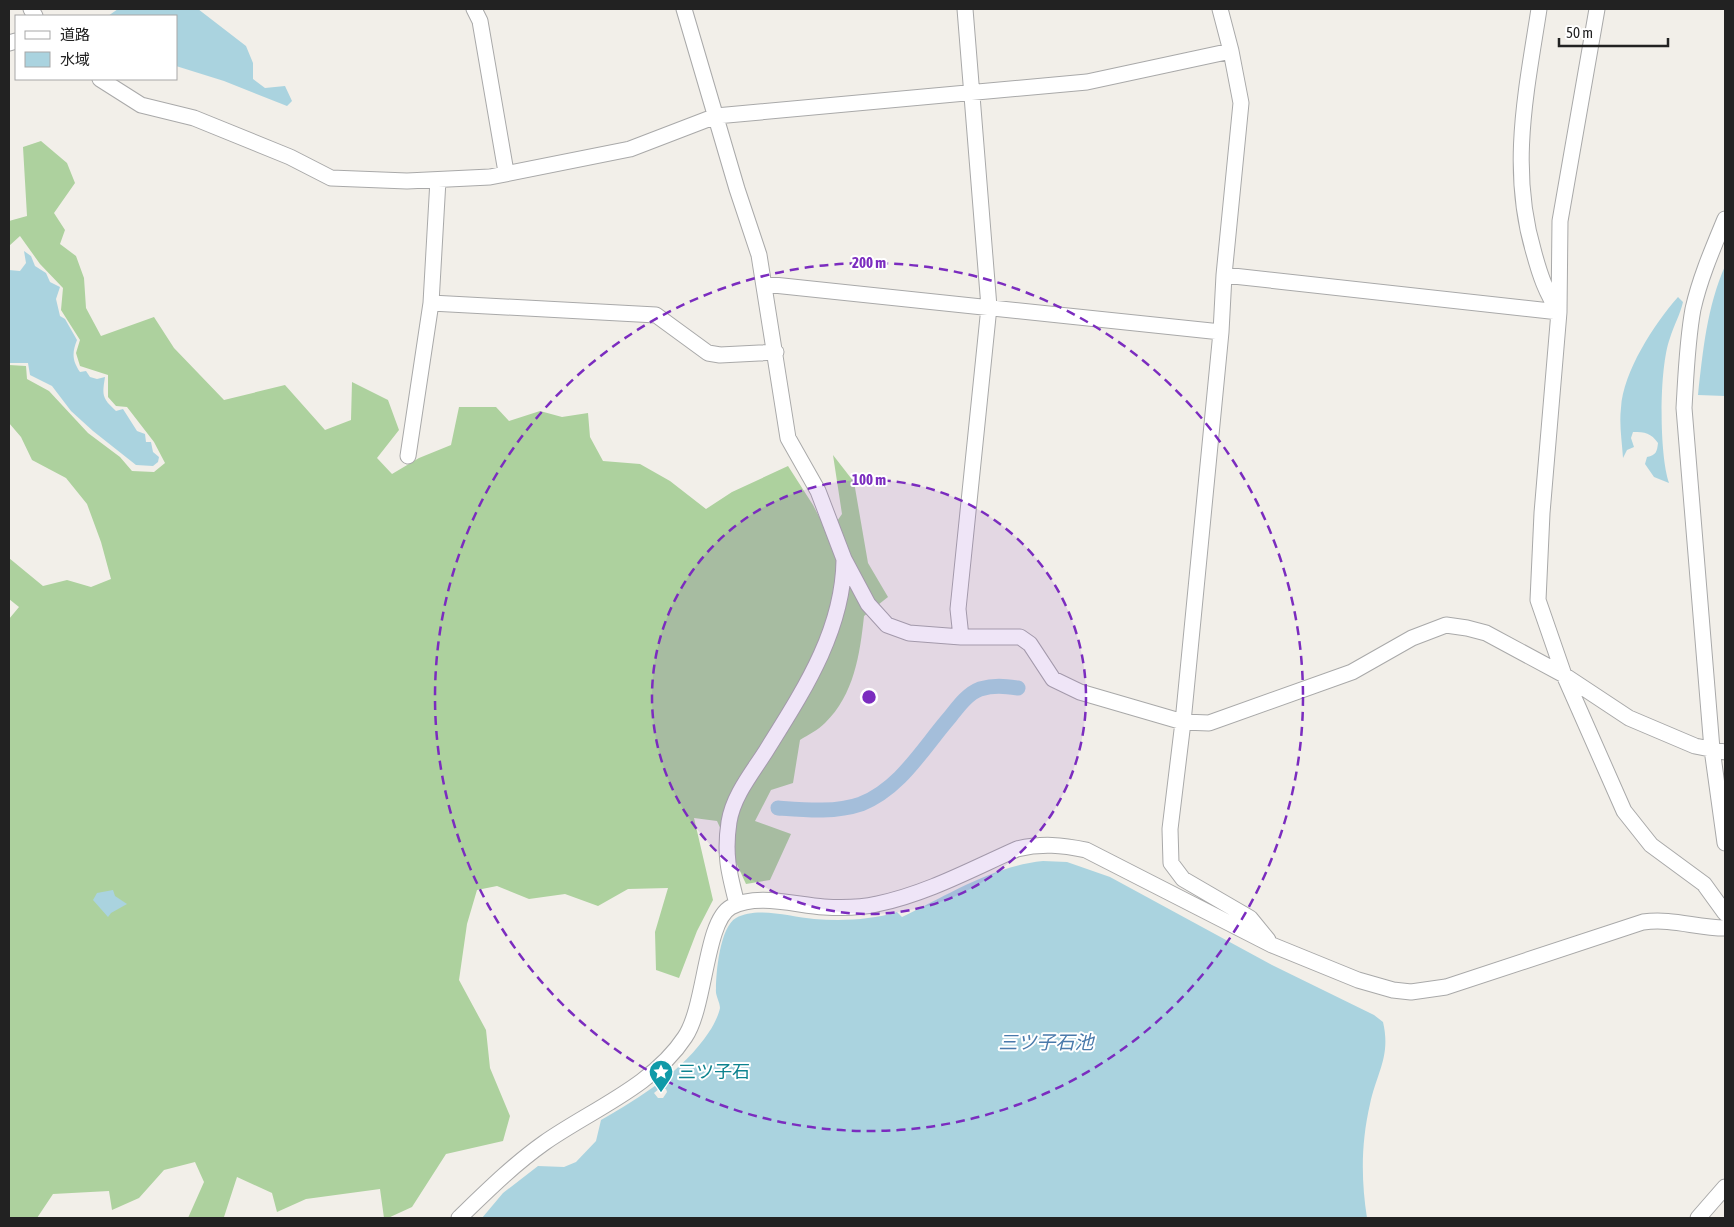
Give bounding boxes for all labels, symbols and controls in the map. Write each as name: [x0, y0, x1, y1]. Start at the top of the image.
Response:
legend: [15, 15, 178, 80]
scale bar: [1559, 15, 1668, 47]
text: 50 m: [1566, 24, 1593, 41]
text: 道路: [60, 26, 90, 43]
text: 水域: [60, 51, 90, 68]
text: 200 m: [852, 254, 886, 271]
text: 100 m: [852, 471, 886, 488]
centre of rings: [860, 688, 878, 706]
water label: 三ツ子石池: [998, 1031, 1095, 1053]
place icon: 三ツ子石: [648, 1059, 674, 1093]
place label: 三ツ子石: [678, 1061, 750, 1082]

